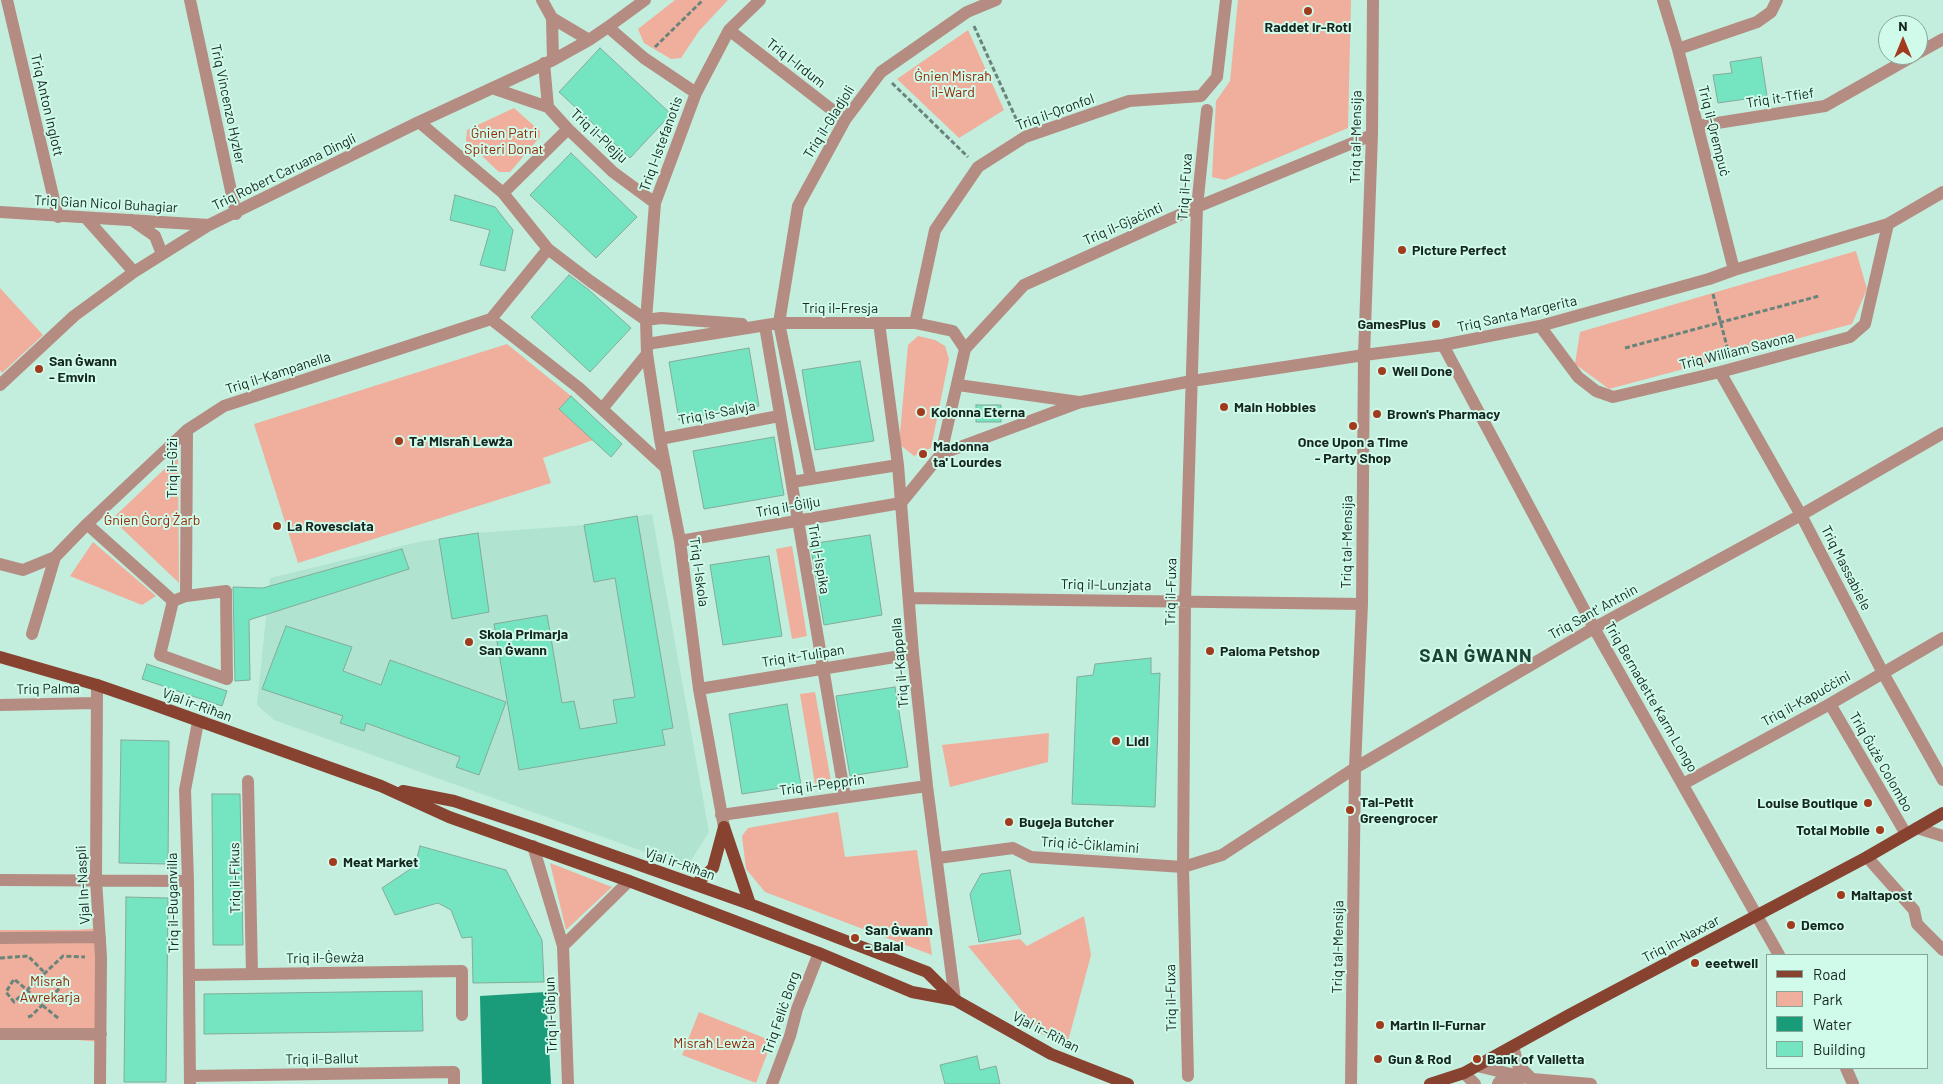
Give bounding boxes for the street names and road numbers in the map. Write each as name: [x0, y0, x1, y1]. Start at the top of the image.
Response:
street label: Triq l-Irdum: [763, 35, 829, 91]
street label: Triq Vincenzo Hyzler: [207, 42, 249, 166]
street label: Triq Anton Inglott: [27, 52, 67, 158]
street label: Triq il-Gladjoli: [800, 82, 858, 162]
street label: Triq il-Qrempuċ: [1695, 84, 1733, 178]
street label: Triq it-Tfief: [1745, 84, 1815, 112]
street label: Triq il-Qronfol: [1014, 90, 1096, 134]
street label: Triq tal-Mensija: [1347, 90, 1365, 184]
street label: Triq l-Istefanotis: [636, 94, 686, 194]
street label: Triq il-Plejju: [567, 105, 631, 167]
street label: Triq Robert Caruana Dingli: [209, 130, 359, 214]
street label: Triq il-Fuxa: [1174, 153, 1196, 221]
street label: Triq Gian Nicol Buhagiar: [34, 192, 178, 216]
street label: Triq il-Gjaċinti: [1081, 199, 1165, 249]
street label: Triq Santa Margerita: [1456, 292, 1578, 336]
street label: Triq il-Fresja: [802, 300, 878, 316]
street label: Triq William Savona: [1678, 329, 1796, 373]
street label: Triq il-Kampanella: [223, 348, 333, 398]
street label: Triq is-Salvja: [677, 397, 757, 429]
street label: Triq il-Ġiżi: [164, 438, 180, 498]
street label: Triq il-Ġilju: [755, 493, 821, 521]
street label: Triq tal-Mensija: [1338, 495, 1356, 589]
street label: Triq l-Ispika: [805, 523, 833, 595]
street label: Triq Massabiele: [1817, 523, 1875, 613]
street label: Triq l-Iskola: [686, 536, 712, 608]
street label: Triq il-Fuxa: [1162, 558, 1180, 626]
street label: Triq il-Lunzjata: [1060, 576, 1152, 594]
street label: Triq Sant' Antnin: [1546, 581, 1640, 643]
street label: Triq il-Kappella: [888, 617, 912, 709]
street label: Triq Bernadette Karm Longo: [1601, 619, 1701, 775]
street label: Triq it-Tulipan: [760, 641, 846, 671]
street label: Triq il-Kapuċċini: [1759, 668, 1853, 730]
street label: Triq Palma: [16, 680, 80, 698]
street label: Vjal ir-Riħan: [160, 685, 234, 725]
street label: Triq Ġużè Colombo: [1846, 709, 1916, 815]
street label: Triq il-Pepprin: [778, 771, 866, 799]
street label: Triq iċ-Ċiklamini: [1040, 833, 1140, 857]
street label: Triq il-Fikus: [226, 842, 244, 914]
street label: Vjal ir-Riħan: [643, 844, 717, 884]
street label: Vjal In-Naspli: [73, 845, 93, 925]
street label: Triq il-Buganvilla: [164, 853, 182, 953]
street label: Triq tal-Mensija: [1329, 900, 1347, 994]
street label: Triq in-Naxxar: [1639, 912, 1723, 966]
street label: Triq il-Ġewża: [286, 949, 364, 967]
street label: Triq il-Fuxa: [1162, 964, 1180, 1032]
street label: Triq Feliċ Borg: [759, 969, 803, 1057]
street label: Triq il-Ġibjun: [541, 976, 561, 1054]
street label: Vjal ir-Riħan: [1010, 1008, 1082, 1056]
street label: Triq il-Ballut: [285, 1050, 359, 1068]

